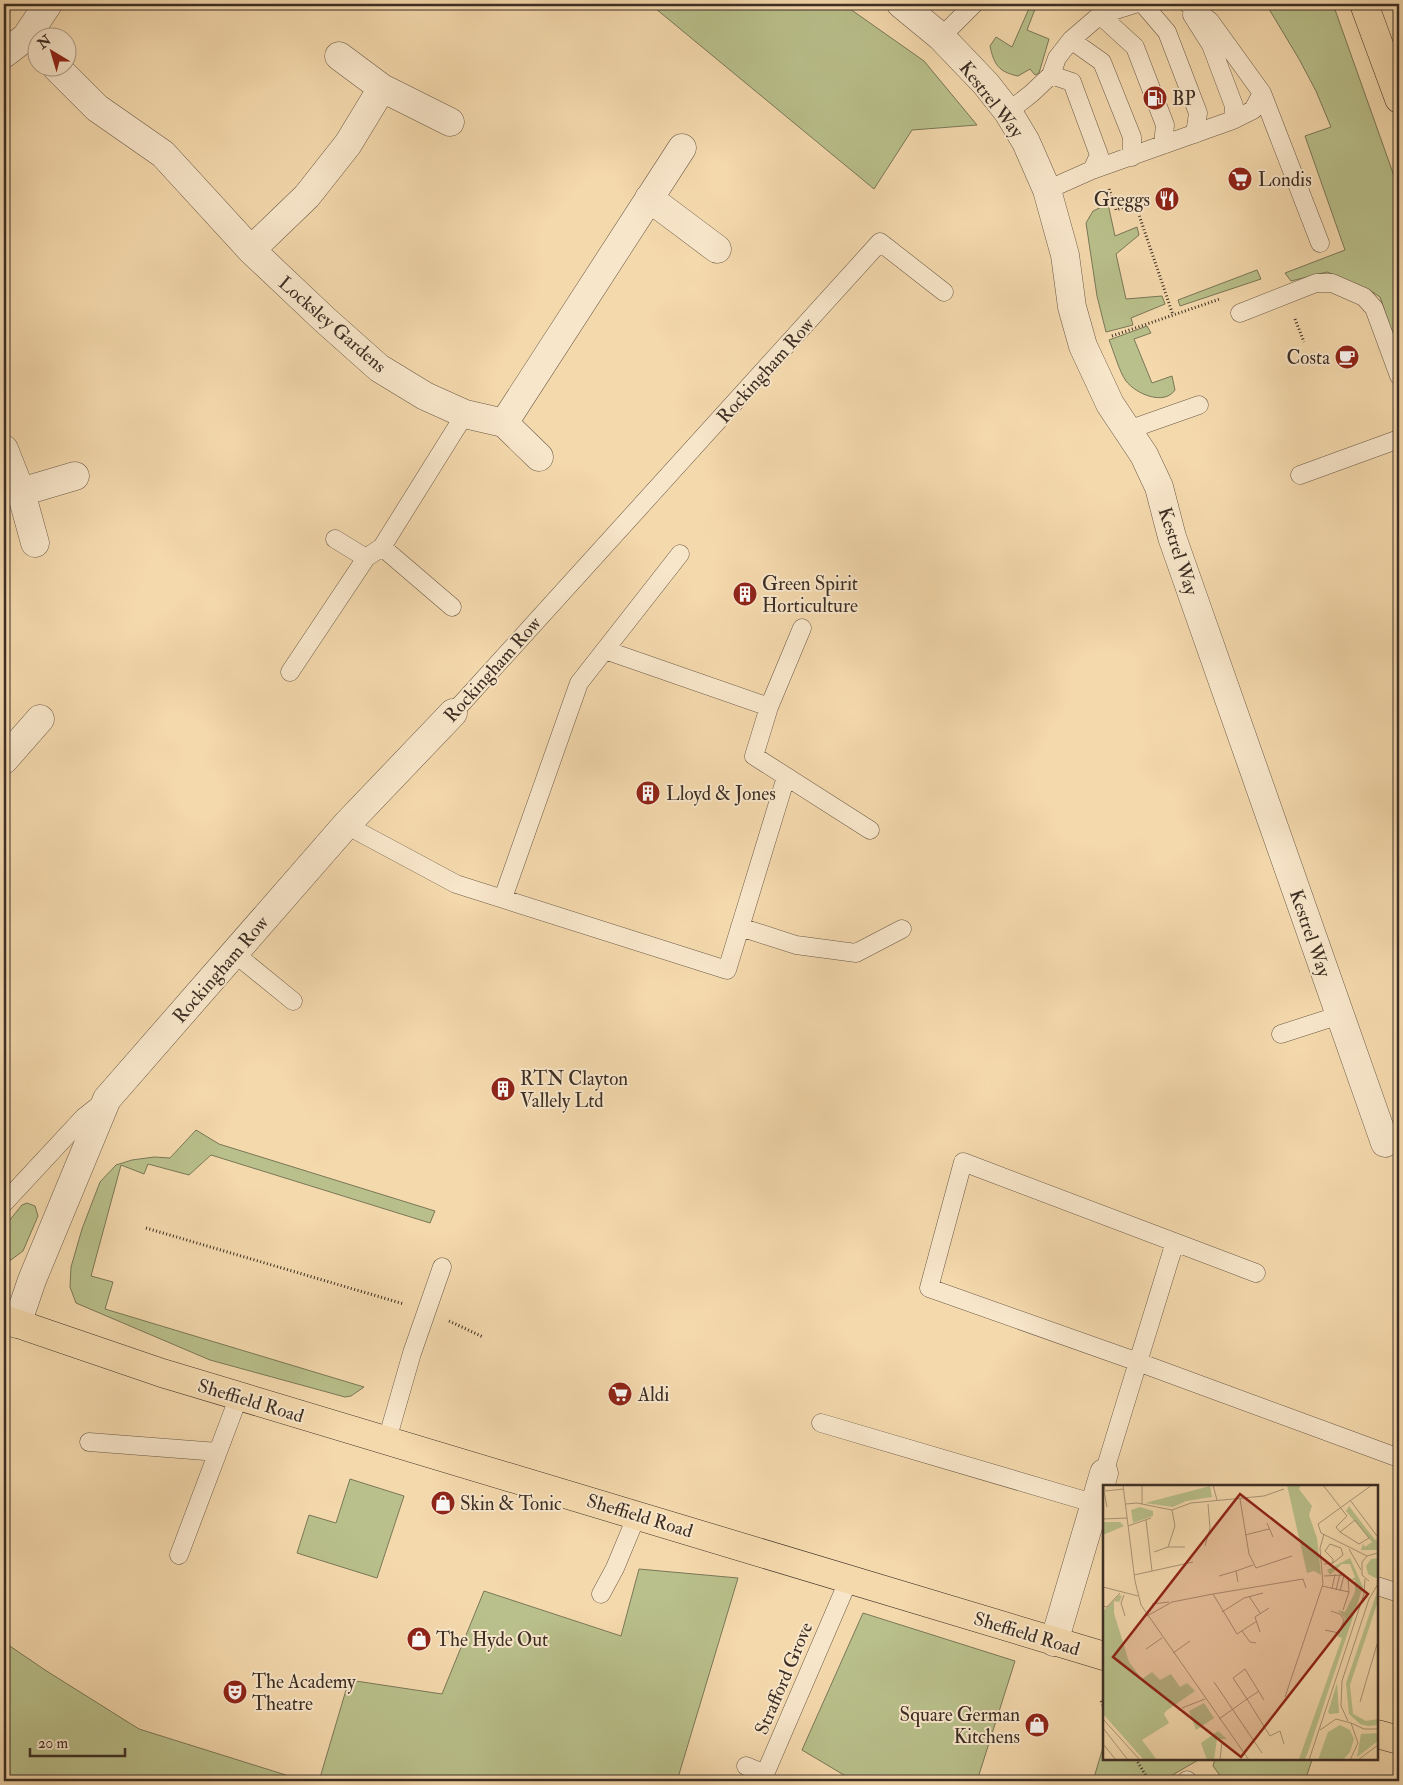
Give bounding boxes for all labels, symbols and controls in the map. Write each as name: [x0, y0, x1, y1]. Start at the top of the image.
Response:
north arrow: [28, 28, 78, 78]
text: N: [33, 31, 55, 53]
street label: Kestrel Way: [954, 56, 1029, 143]
fuel station icon: BP: [1142, 85, 1168, 111]
place label: BP: [1172, 87, 1196, 111]
supermarket icon: Londis: [1227, 166, 1253, 192]
place label: Londis: [1258, 168, 1312, 192]
restaurant icon: Greggs: [1154, 186, 1180, 212]
place label: Greggs: [1094, 188, 1150, 212]
street label: Locksley Gardens: [273, 271, 391, 378]
street label: Rockingham Row: [712, 313, 820, 429]
cafe icon: Costa: [1334, 344, 1360, 370]
place label: Costa: [1286, 346, 1330, 370]
street label: Kestrel Way: [1153, 504, 1204, 599]
place label: Green Spirit Horticulture: [762, 572, 858, 618]
building icon: Green Spirit Horticulture: [732, 581, 758, 607]
street label: Rockingham Row: [439, 612, 547, 728]
building icon: Lloyd & Jones: [635, 780, 661, 806]
place label: Lloyd & Jones: [666, 782, 776, 806]
street label: Kestrel Way: [1284, 886, 1336, 981]
street label: Rockingham Row: [168, 911, 274, 1028]
place label: RTN Clayton Vallely Ltd: [520, 1067, 628, 1113]
building icon: RTN Clayton Vallely Ltd: [490, 1076, 516, 1102]
street label: Sheffield Road: [195, 1373, 307, 1429]
supermarket icon: Aldi: [607, 1381, 633, 1407]
place label: Aldi: [637, 1383, 669, 1407]
inset map: [1103, 1485, 1378, 1760]
street label: Sheffield Road: [584, 1488, 696, 1544]
shop icon: Skin & Tonic: [430, 1490, 456, 1516]
place label: Skin & Tonic: [460, 1492, 562, 1516]
street label: Sheffield Road: [971, 1606, 1083, 1662]
street label: Strafford Grove: [749, 1618, 818, 1738]
shop icon: The Hyde Out: [406, 1626, 432, 1652]
place label: The Hyde Out: [436, 1628, 548, 1652]
place label: The Academy Theatre: [252, 1670, 356, 1716]
theatre icon: The Academy Theatre: [222, 1679, 248, 1705]
place label: Square German Kitchens: [900, 1703, 1020, 1749]
shop icon: Square German Kitchens: [1024, 1712, 1050, 1738]
scale bar: [30, 1725, 125, 1757]
text: 20 m: [38, 1734, 68, 1753]

